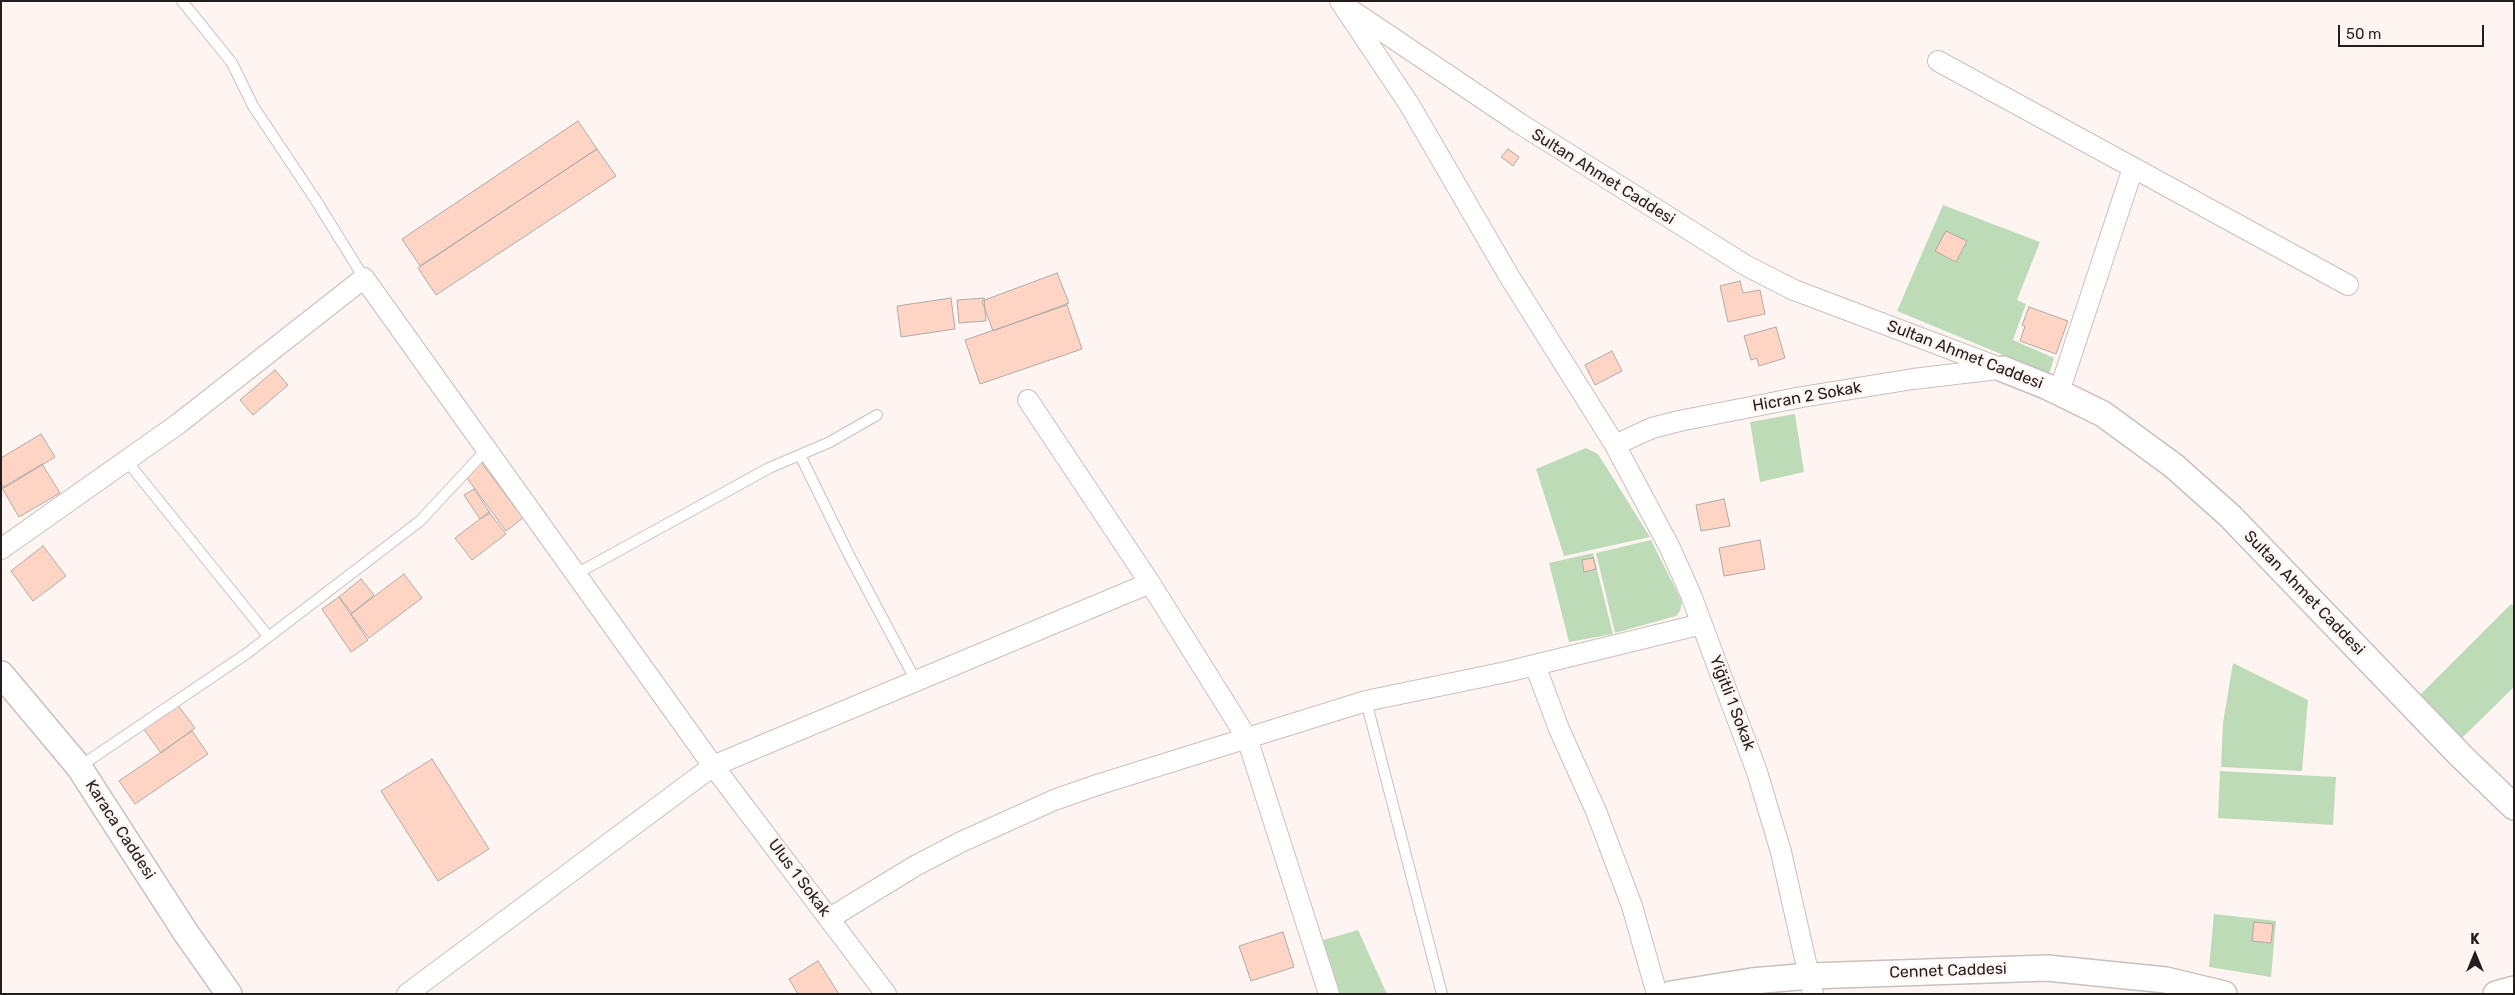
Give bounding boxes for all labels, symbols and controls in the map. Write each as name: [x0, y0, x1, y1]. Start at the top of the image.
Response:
scale bar: [2340, 15, 2486, 47]
text: 50 m: [2346, 25, 2381, 43]
street label: Sultan Ahmet Caddesi: [1528, 125, 1678, 229]
street label: Sultan Ahmet Caddesi: [1884, 316, 2046, 394]
street label: Hicran 2 Sokak: [1751, 378, 1863, 416]
street label: Sultan Ahmet Caddesi: [2240, 527, 2368, 659]
street label: Yiğitli 1 Sokak: [1705, 653, 1759, 753]
street label: Karaca Caddesi: [81, 777, 159, 883]
street label: Ulus 1 Sokak: [764, 836, 834, 920]
north arrow: [2450, 930, 2500, 980]
text: K: [2470, 931, 2480, 948]
street label: Cennet Caddesi: [1889, 959, 2007, 983]

